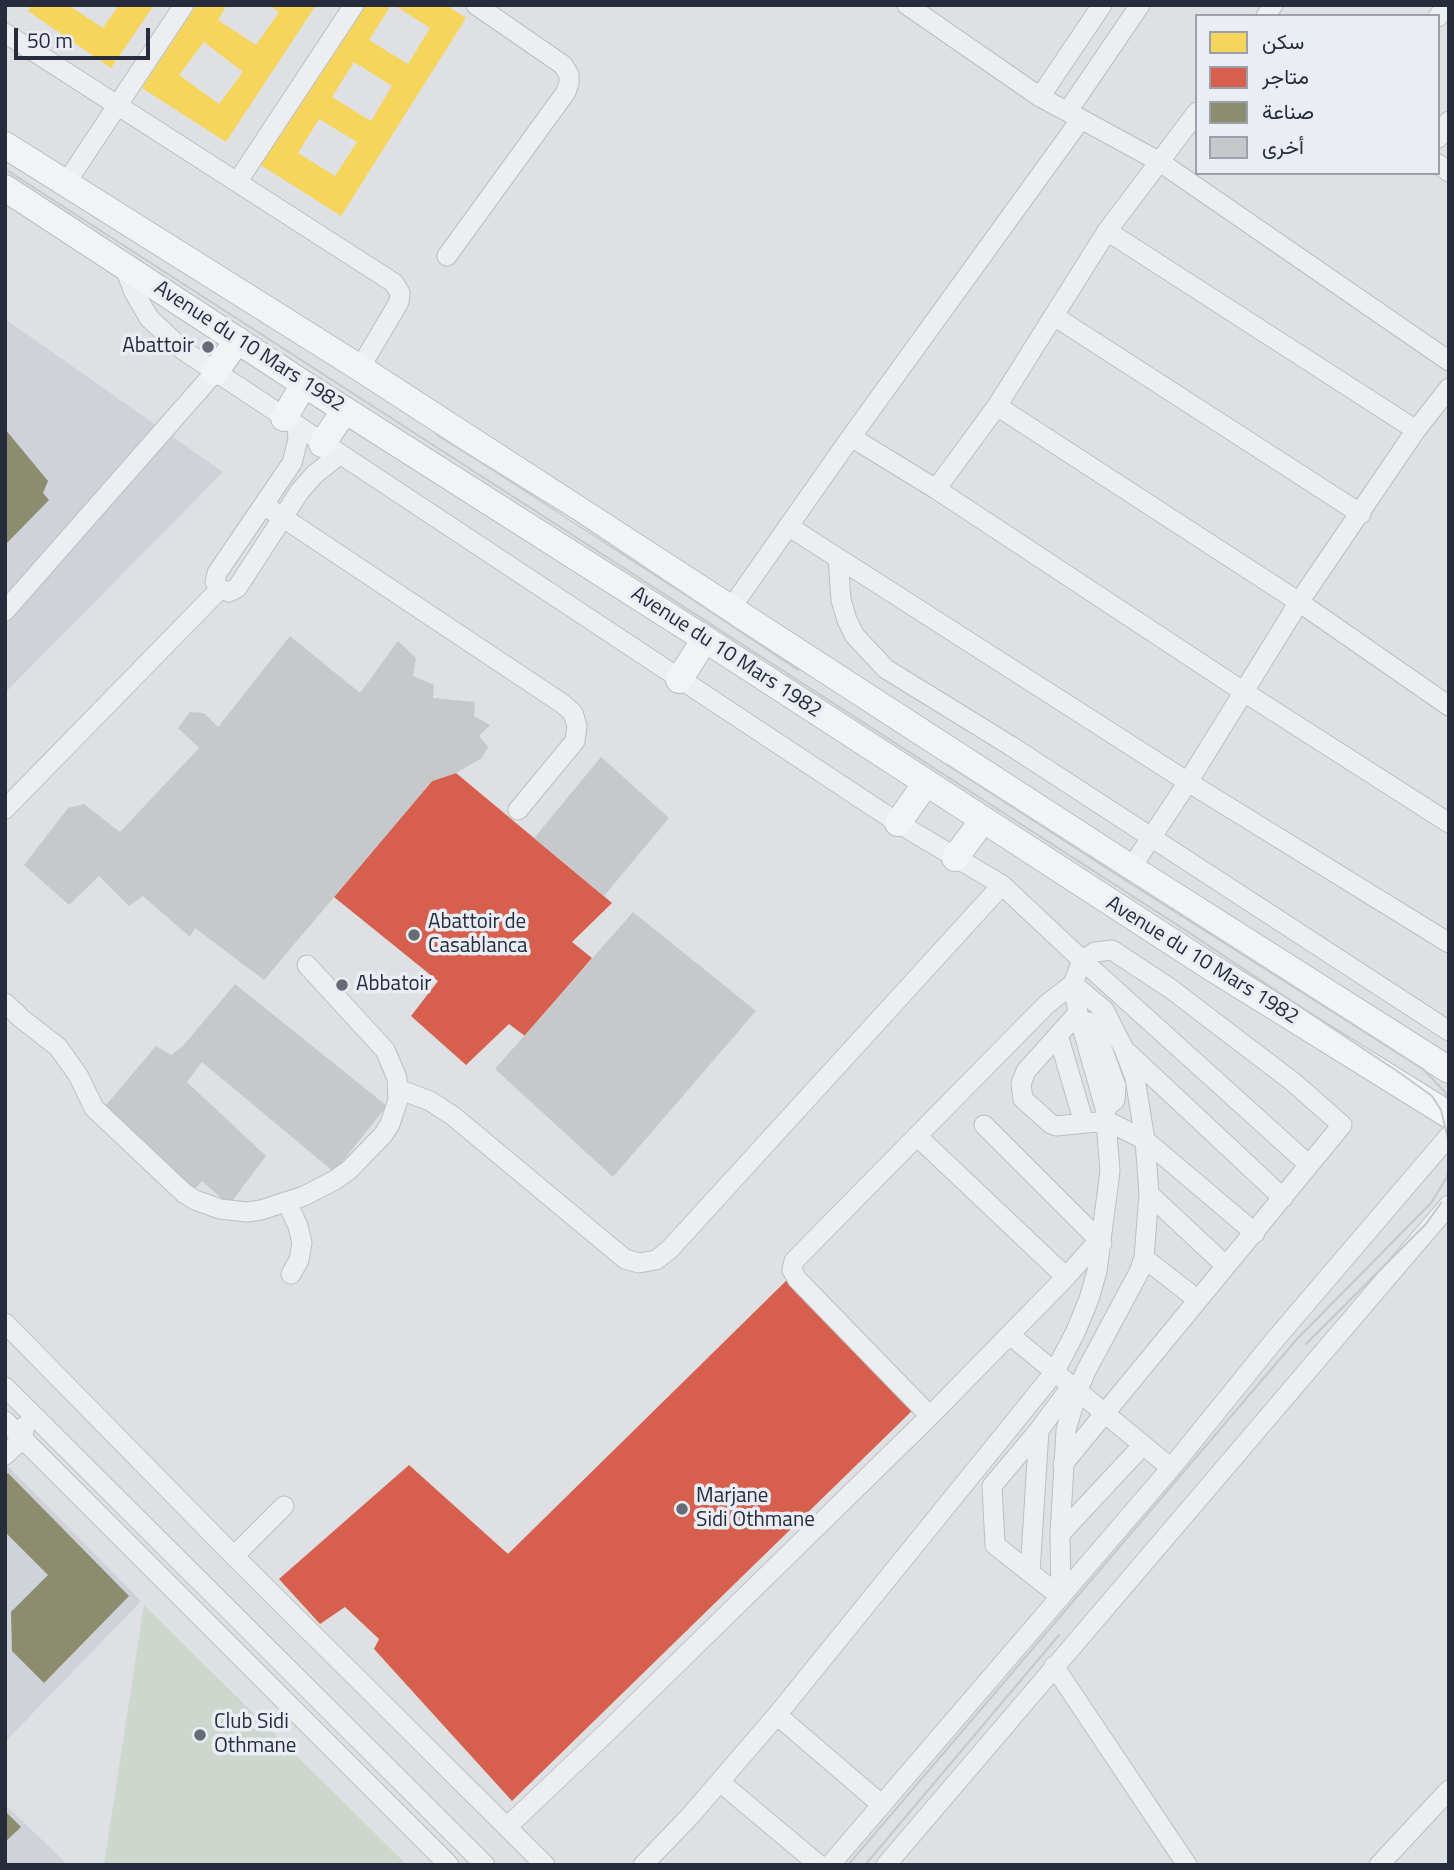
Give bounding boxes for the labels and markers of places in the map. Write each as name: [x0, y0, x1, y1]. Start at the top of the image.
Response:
place label: Abattoir: [122, 334, 194, 360]
marker: Abattoir: [200, 339, 216, 355]
place label: Abattoir de Casablanca: [428, 910, 528, 960]
marker: Abattoir de Casablanca: [406, 927, 422, 943]
place label: Abbatoir: [356, 972, 431, 998]
marker: Abbatoir: [334, 977, 350, 993]
place label: Marjane Sidi Othmane: [696, 1484, 815, 1534]
marker: Marjane Sidi Othmane: [674, 1501, 690, 1517]
place label: Club Sidi Othmane: [214, 1710, 296, 1760]
marker: Club Sidi Othmane: [192, 1727, 208, 1743]

